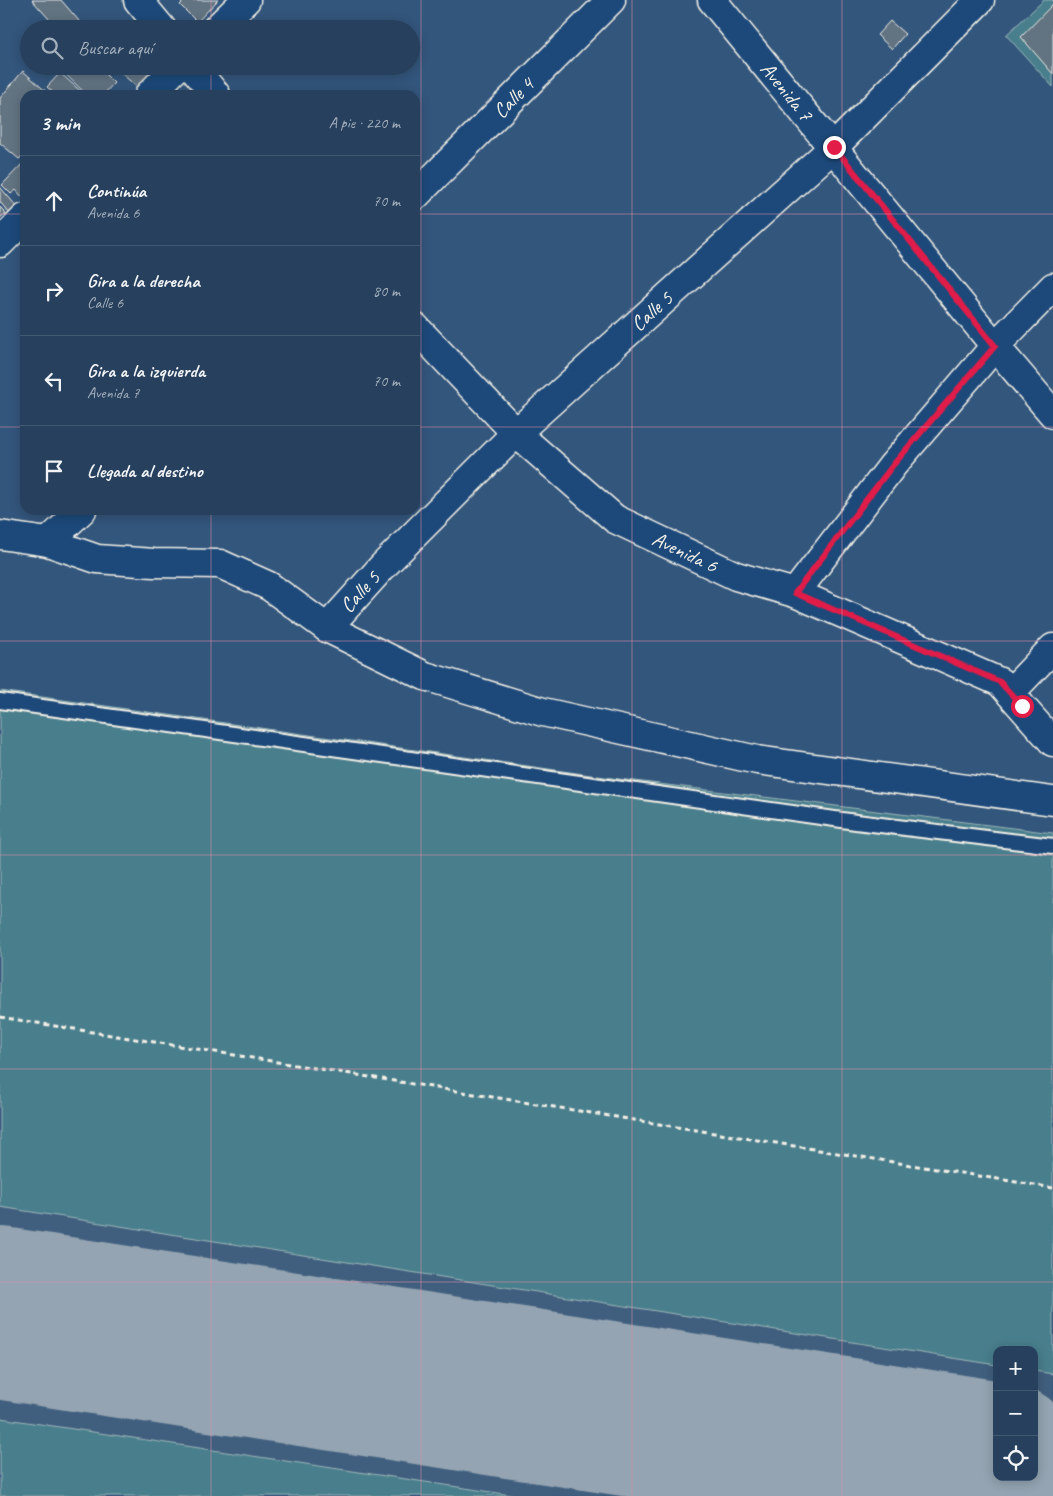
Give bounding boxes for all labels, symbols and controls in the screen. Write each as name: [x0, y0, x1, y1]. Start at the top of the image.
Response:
search box: [20, 20, 420, 75]
icon: search: [38, 34, 66, 62]
text: Buscar aquí: [78, 36, 152, 60]
street label: Avenida 7: [755, 56, 820, 127]
street label: Calle 4: [487, 70, 541, 124]
text: 3 min: [40, 110, 80, 136]
text: A pie · 220 m: [329, 113, 400, 133]
route end: [823, 136, 846, 159]
text: Continúa: [87, 179, 146, 203]
icon: ahead: [40, 187, 68, 215]
text: 70 m: [373, 191, 400, 211]
text: Avenida 6: [87, 203, 140, 223]
text: Gira a la derecha: [87, 269, 200, 293]
icon: right: [40, 277, 68, 305]
text: 80 m: [373, 281, 400, 301]
street label: Calle 5: [625, 284, 679, 337]
text: Calle 6: [87, 293, 123, 313]
text: Gira a la izquierda: [87, 359, 205, 383]
icon: left: [40, 367, 68, 395]
text: 70 m: [373, 371, 400, 391]
text: Avenida 7: [87, 383, 140, 403]
icon: arrive: [40, 457, 68, 485]
text: Llegada al destino: [87, 459, 203, 483]
street label: Avenida 6: [648, 526, 722, 579]
street label: Calle 5: [334, 564, 386, 618]
route start: [1011, 695, 1034, 718]
map controls: [993, 1346, 1038, 1481]
button: +: [993, 1346, 1038, 1391]
button: −: [993, 1391, 1038, 1436]
button: locate: [993, 1436, 1038, 1481]

